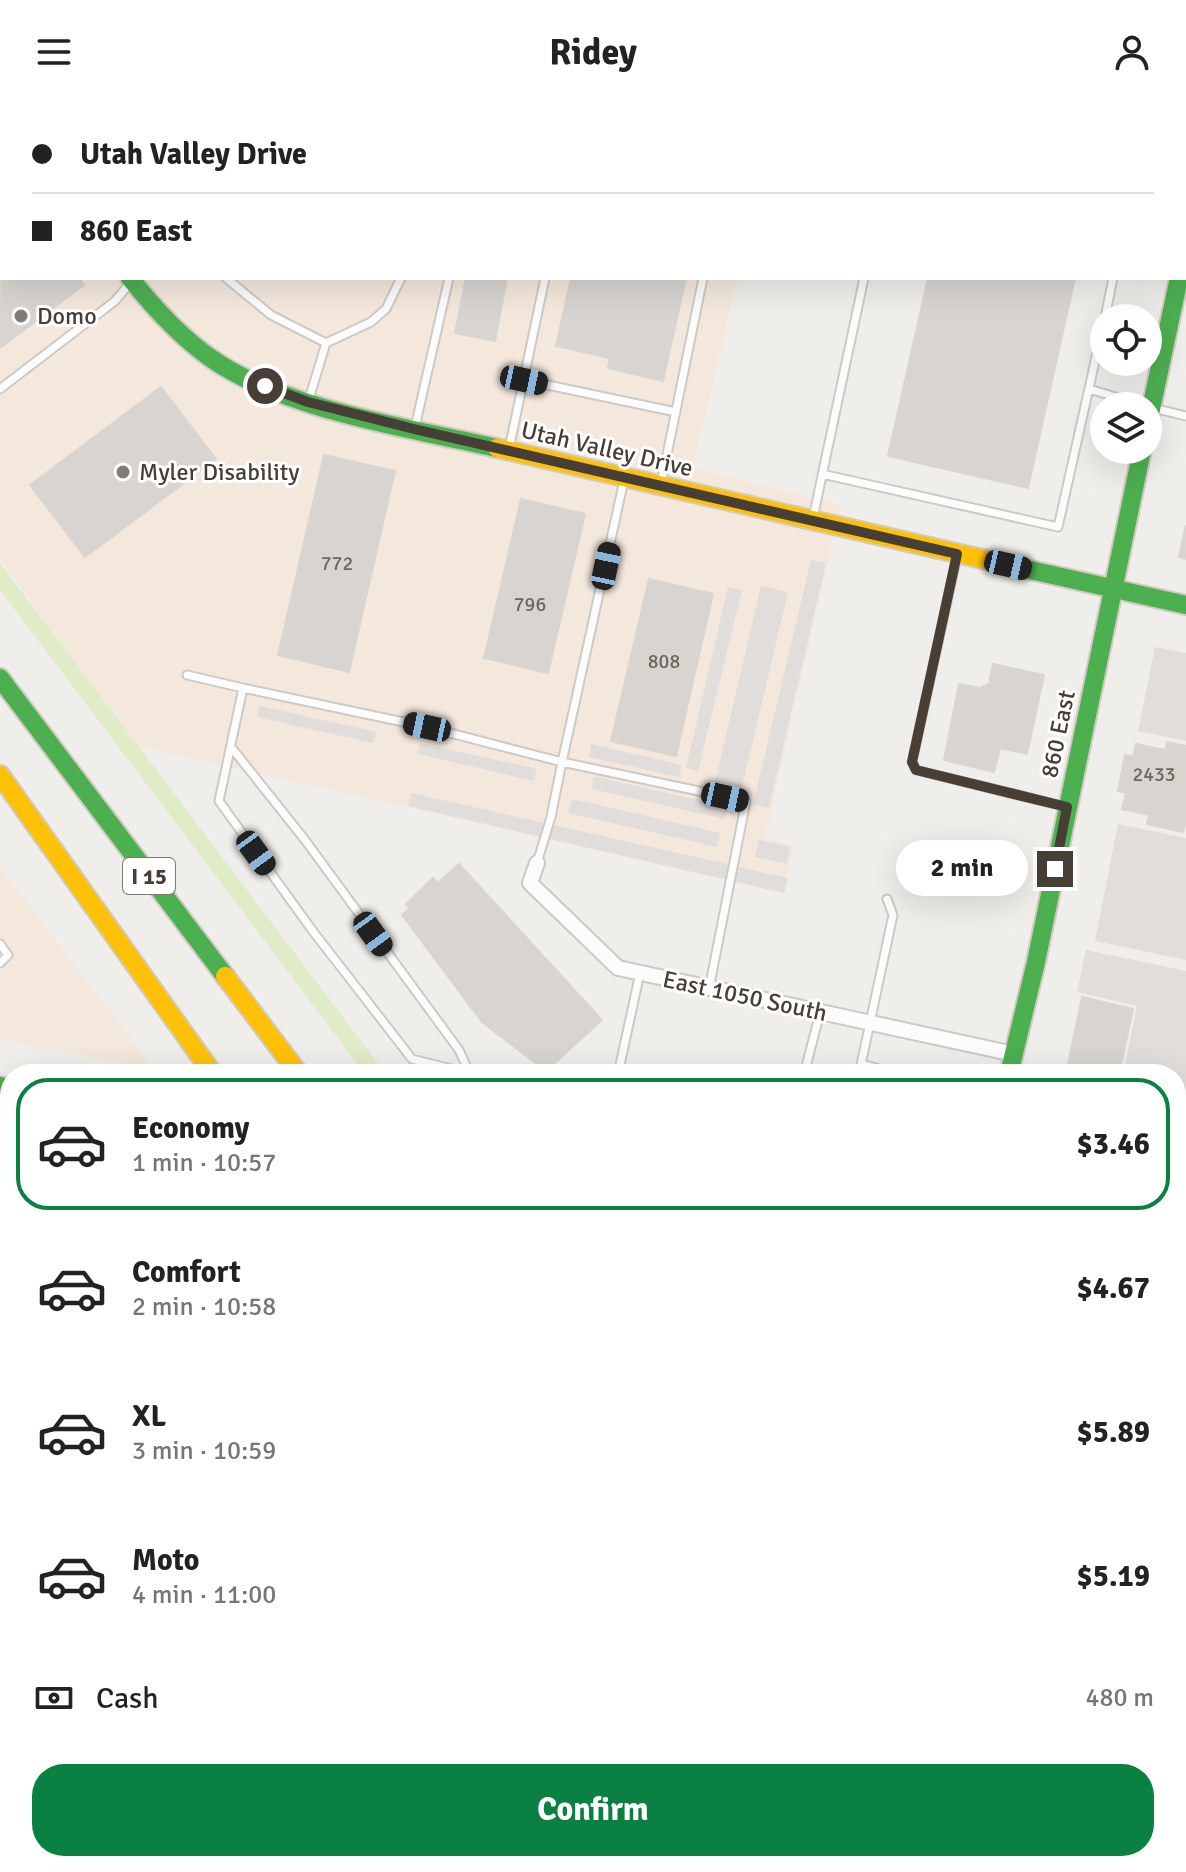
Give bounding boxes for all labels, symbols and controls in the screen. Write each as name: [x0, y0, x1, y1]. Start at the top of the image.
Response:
icon: menu: [32, 30, 76, 74]
text: Ridey: [549, 30, 637, 75]
icon: person: [1110, 30, 1154, 74]
text: Utah Valley Drive: [80, 136, 307, 173]
text: 860 East: [80, 213, 192, 250]
place label: Domo: [37, 301, 97, 331]
map controls: [1090, 304, 1162, 464]
button: locate: [1090, 304, 1162, 376]
marker: Domo: [12, 307, 30, 325]
car: [498, 363, 550, 397]
route start: [247, 368, 283, 404]
button: layers: [1090, 392, 1162, 464]
street label: Utah Valley Drive: [518, 415, 696, 483]
place label: Myler Disability: [139, 457, 299, 487]
marker: Myler Disability: [114, 463, 132, 481]
car: [589, 540, 623, 592]
car: [982, 548, 1034, 582]
house number: 772: [321, 551, 353, 576]
house number: 796: [514, 592, 546, 617]
house number: 808: [648, 649, 680, 674]
street label: 860 East: [1034, 688, 1082, 780]
car: [401, 710, 453, 744]
house number: 2433: [1132, 762, 1176, 787]
car: [699, 780, 751, 814]
car: [232, 827, 280, 879]
callout: 2 min: [895, 841, 1027, 897]
route end: [1037, 851, 1073, 887]
text: 2 min: [931, 852, 993, 884]
road number: I 15: [123, 858, 175, 894]
car: [349, 908, 397, 960]
street label: East 1050 South: [660, 964, 830, 1028]
icon: car: [36, 1108, 108, 1180]
text: Economy: [132, 1110, 249, 1147]
text: $3.46: [1077, 1126, 1150, 1163]
text: 1 min · 10:57: [132, 1147, 276, 1179]
icon: car: [36, 1252, 108, 1324]
text: Comfort: [132, 1254, 241, 1291]
text: $4.67: [1077, 1270, 1150, 1307]
text: 2 min · 10:58: [132, 1291, 276, 1323]
icon: car: [36, 1396, 108, 1468]
text: XL: [132, 1398, 166, 1435]
text: $5.89: [1077, 1414, 1150, 1451]
text: 3 min · 10:59: [132, 1435, 276, 1467]
icon: car: [36, 1540, 108, 1612]
text: Moto: [132, 1542, 199, 1579]
text: $5.19: [1077, 1558, 1150, 1595]
text: 4 min · 11:00: [132, 1579, 276, 1611]
icon: cash: [32, 1676, 76, 1720]
text: Cash: [96, 1680, 159, 1717]
text: 480 m: [1085, 1682, 1154, 1714]
button: Confirm: [32, 1764, 1154, 1856]

